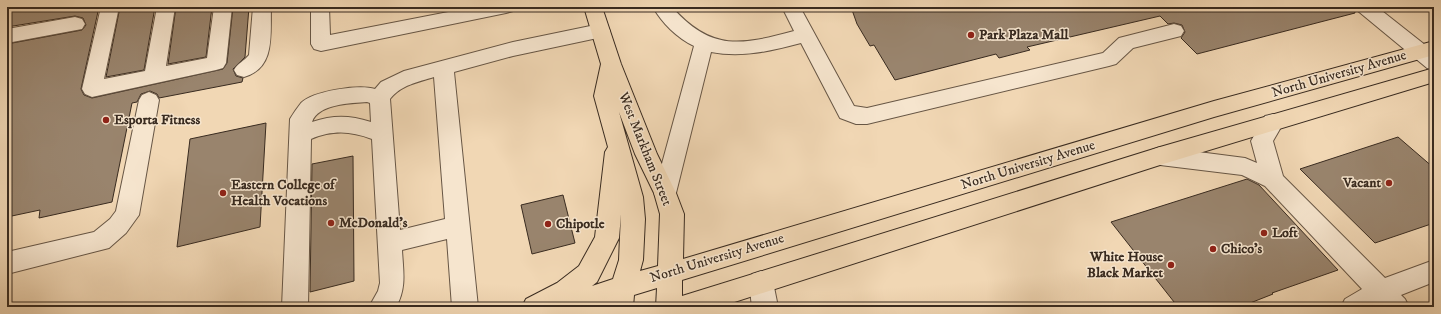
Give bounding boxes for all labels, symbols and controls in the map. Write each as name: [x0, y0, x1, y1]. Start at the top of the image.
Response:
place label: Park Plaza Mall: [979, 26, 1069, 44]
marker: Park Plaza Mall: [966, 30, 976, 40]
street label: North University Avenue: [1270, 46, 1409, 102]
street label: West Markham Street: [614, 89, 676, 209]
place label: Esporta Fitness: [114, 111, 200, 129]
marker: Esporta Fitness: [101, 115, 111, 125]
street label: North University Avenue: [959, 136, 1097, 194]
place label: Vacant: [1342, 174, 1382, 192]
place label: Eastern College of Health Vocations: [231, 176, 337, 210]
marker: Vacant: [1384, 178, 1394, 188]
marker: Eastern College of Health Vocations: [218, 188, 228, 198]
place label: McDonald's: [339, 214, 408, 232]
place label: Chipotle: [556, 215, 605, 233]
marker: McDonald's: [326, 218, 336, 228]
marker: Chipotle: [543, 219, 553, 229]
place label: Loft: [1272, 224, 1298, 242]
marker: Loft: [1259, 228, 1269, 238]
street label: North University Avenue: [648, 229, 786, 287]
place label: Chico's: [1221, 240, 1262, 258]
marker: Chico's: [1208, 244, 1218, 254]
place label: White House Black Market: [1087, 248, 1164, 282]
marker: White House Black Market: [1166, 260, 1176, 270]

